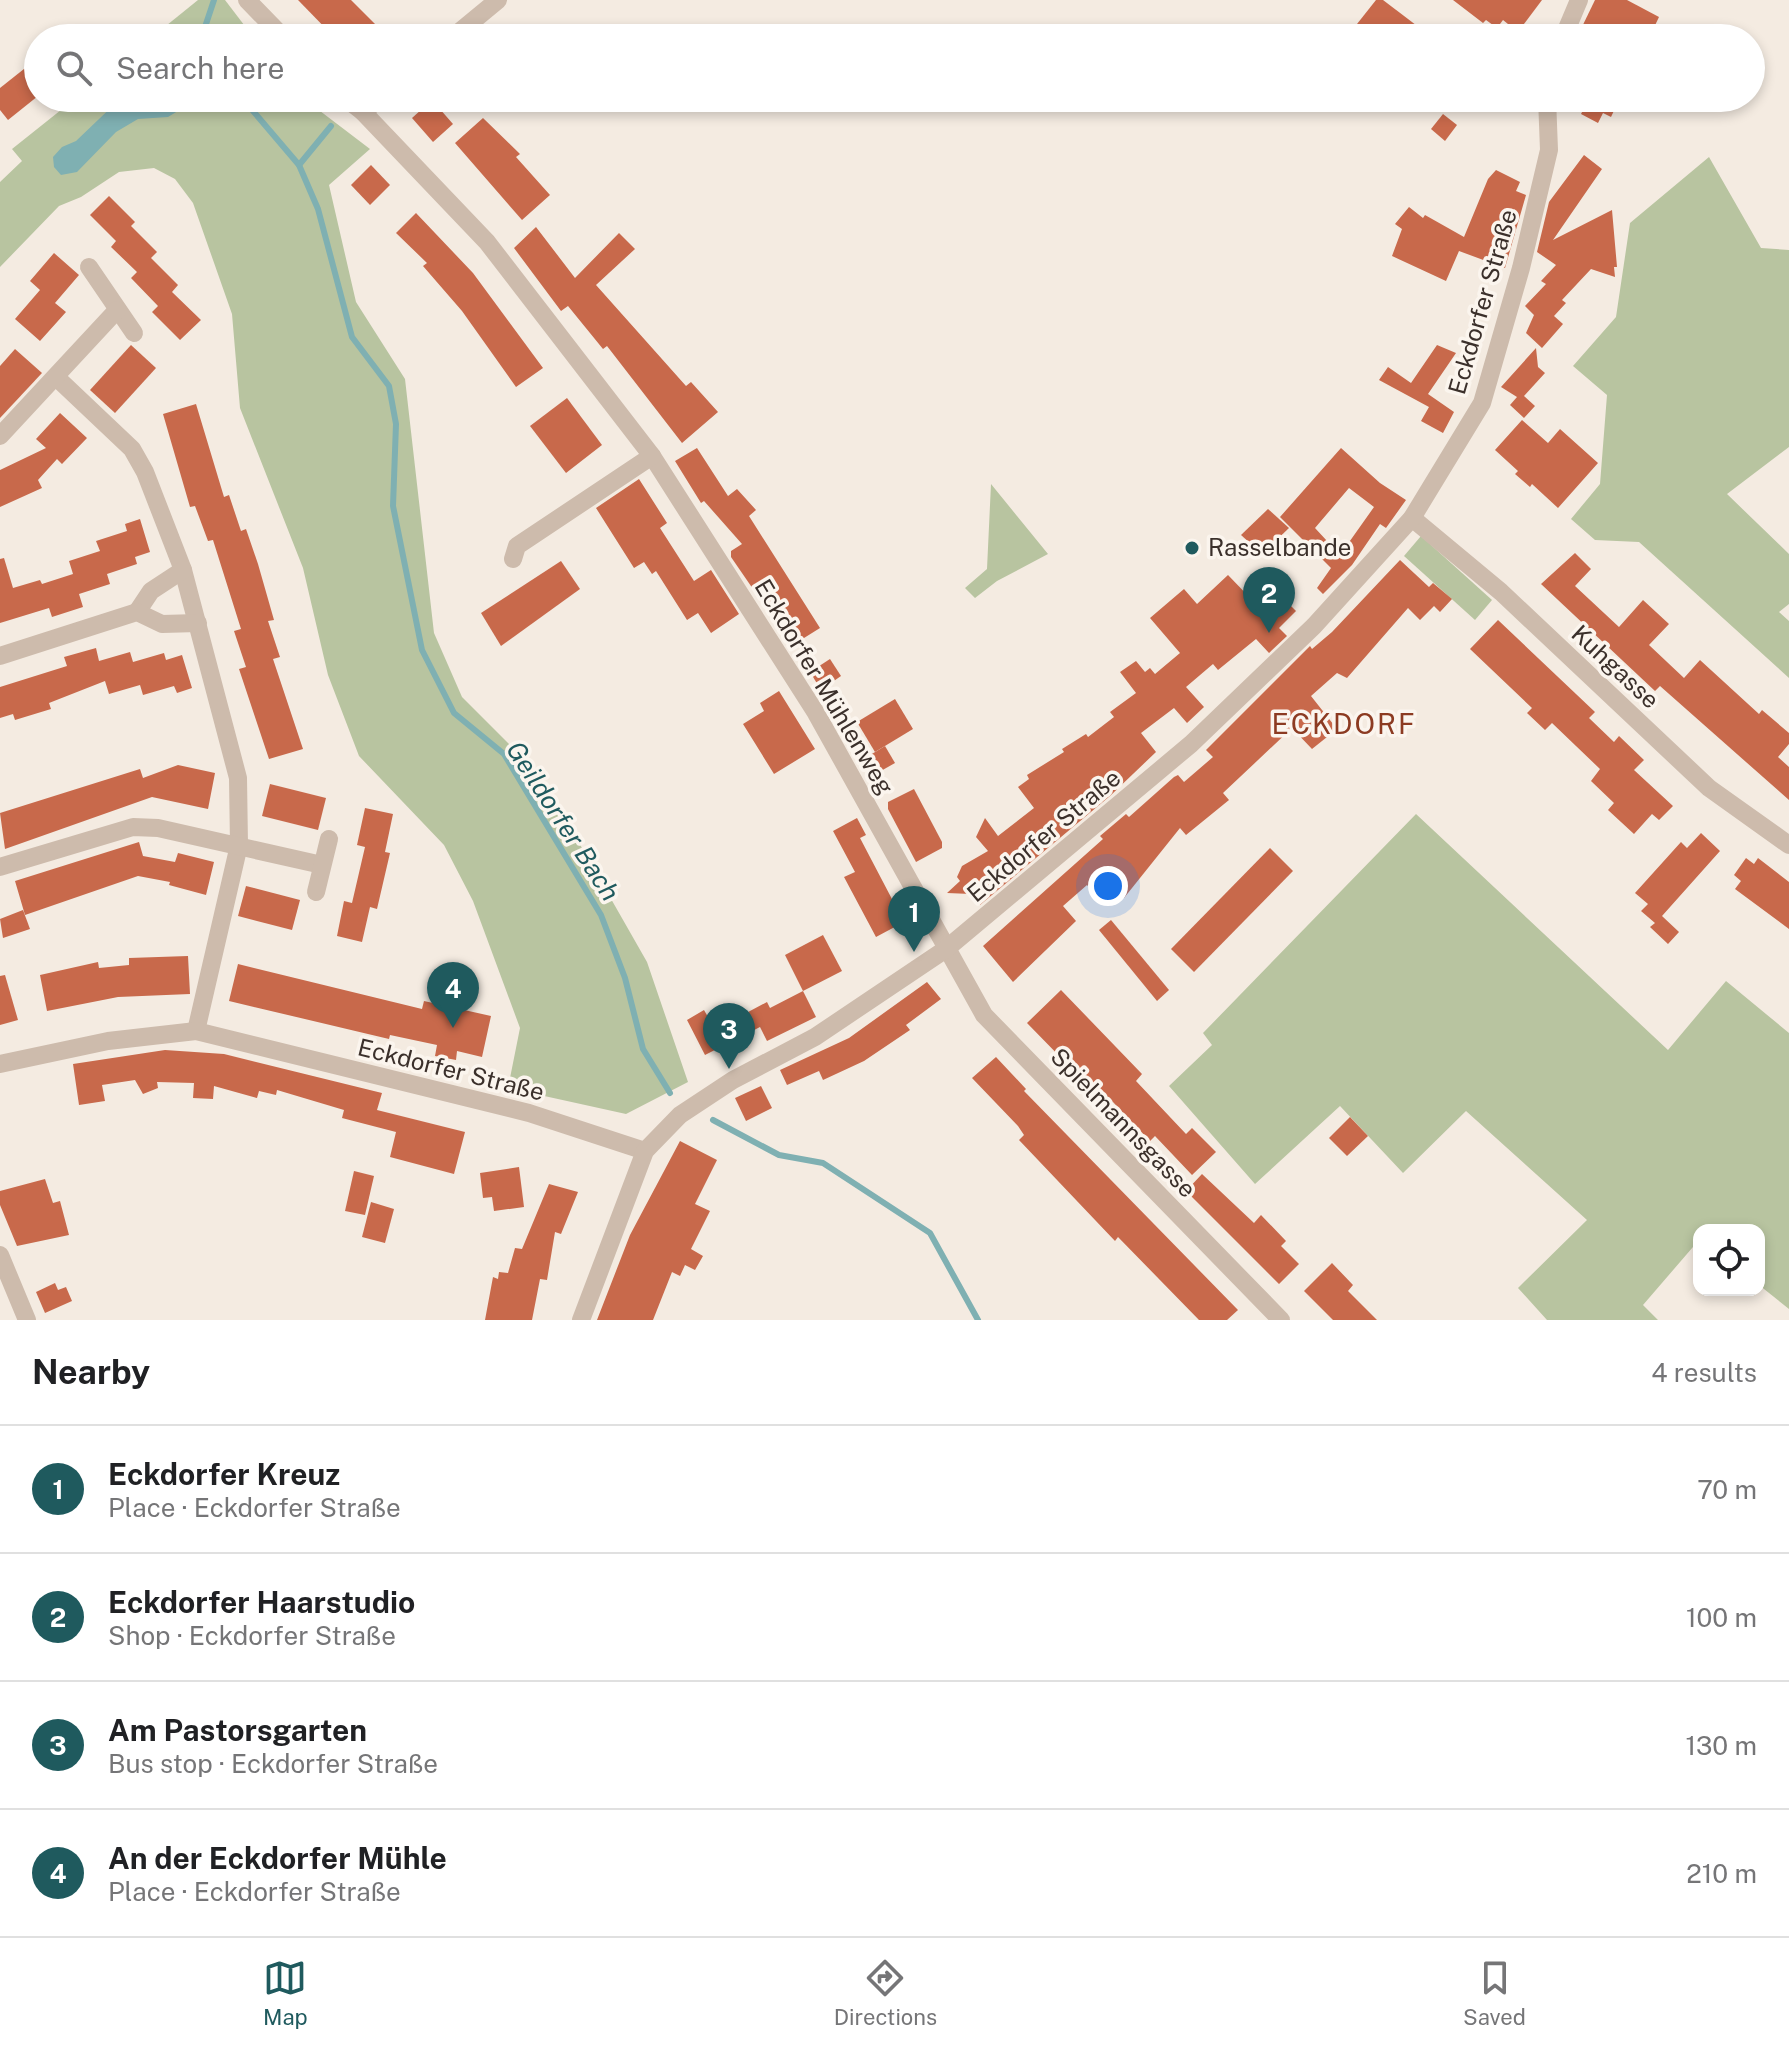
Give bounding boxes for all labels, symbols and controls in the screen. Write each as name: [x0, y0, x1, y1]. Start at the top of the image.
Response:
search box: [24, 24, 1765, 112]
icon: search: [52, 46, 96, 90]
text: Search here: [116, 50, 284, 86]
street label: Eckdorfer Straße: [1442, 206, 1522, 397]
place label: Rasselbande: [1208, 533, 1351, 561]
marker: Rasselbande: [1183, 539, 1201, 557]
pin: 2: [1243, 567, 1295, 633]
street label: Eckdorfer Mühlenweg: [750, 574, 900, 799]
street label: Kuhgasse: [1566, 619, 1665, 714]
district label: ECKDORF: [1271, 707, 1417, 740]
water label: Geildorfer Bach: [500, 735, 627, 906]
street label: Eckdorfer Straße: [961, 763, 1126, 907]
your location: [1088, 866, 1128, 906]
pin: 1: [888, 886, 940, 952]
pin: 4: [427, 962, 479, 1028]
pin: 3: [703, 1003, 755, 1069]
street label: Eckdorfer Straße: [355, 1032, 547, 1106]
street label: Spielmannsgasse: [1045, 1042, 1202, 1203]
map controls: [1693, 1224, 1765, 1296]
button: locate: [1693, 1224, 1765, 1296]
text: Nearby: [32, 1352, 150, 1392]
text: 4 results: [1651, 1357, 1757, 1388]
text: Eckdorfer Kreuz: [108, 1456, 340, 1492]
text: 1: [52, 1474, 64, 1505]
text: 70 m: [1697, 1474, 1757, 1505]
text: Place · Eckdorfer Straße: [108, 1492, 401, 1523]
text: Eckdorfer Haarstudio: [108, 1584, 415, 1620]
text: 2: [50, 1602, 66, 1633]
text: 100 m: [1686, 1602, 1757, 1633]
text: Shop · Eckdorfer Straße: [108, 1620, 396, 1651]
text: Am Pastorsgarten: [108, 1712, 367, 1748]
text: 3: [49, 1730, 67, 1761]
text: 130 m: [1685, 1730, 1757, 1761]
text: Bus stop · Eckdorfer Straße: [108, 1748, 438, 1779]
text: An der Eckdorfer Mühle: [108, 1840, 447, 1876]
text: 4: [49, 1858, 67, 1889]
text: 210 m: [1686, 1858, 1757, 1889]
text: Place · Eckdorfer Straße: [108, 1876, 401, 1907]
tab: Map: [263, 1956, 308, 2030]
tab: Directions: [834, 1956, 937, 2030]
tab: Saved: [1463, 1956, 1526, 2030]

